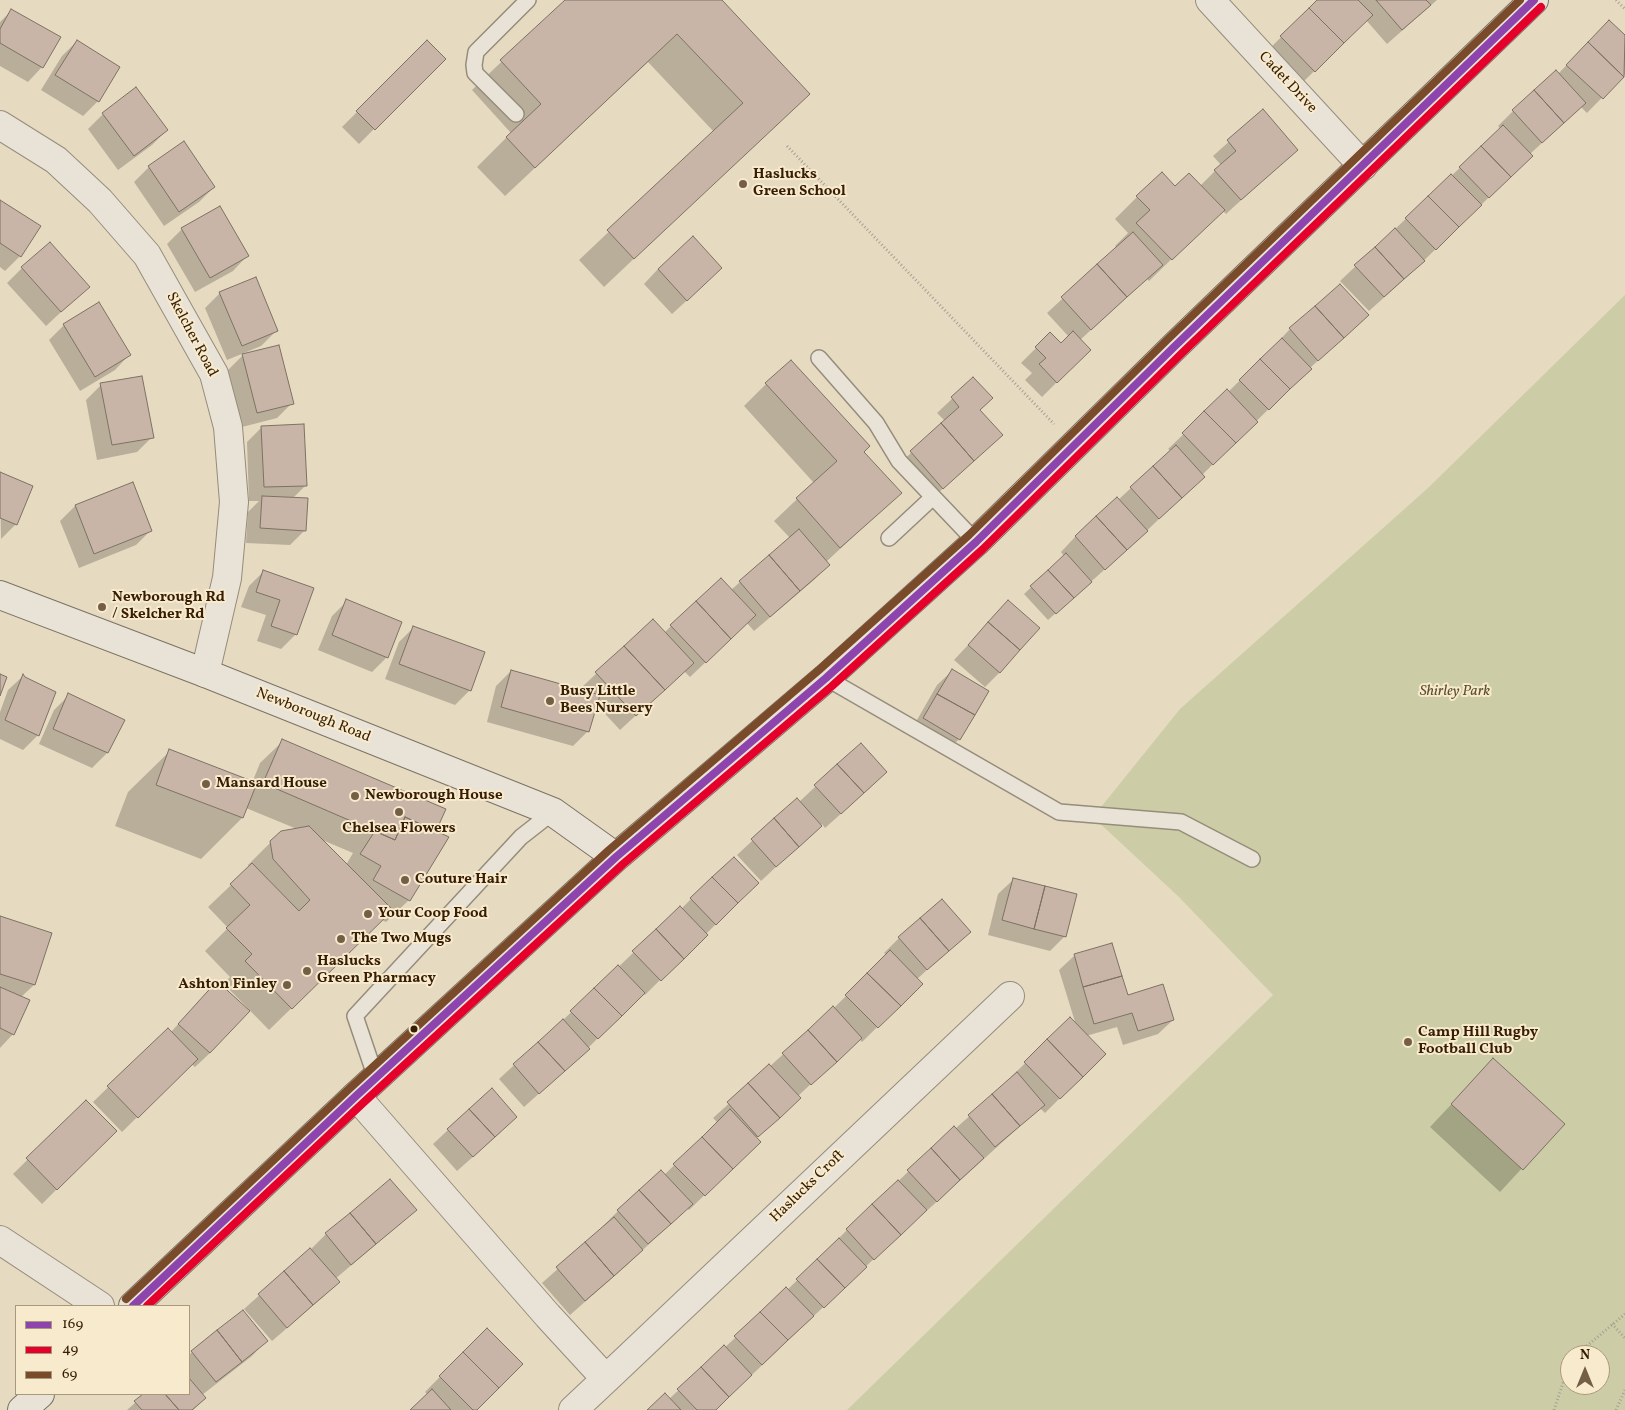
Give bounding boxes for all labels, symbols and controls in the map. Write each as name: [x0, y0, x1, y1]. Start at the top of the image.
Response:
street label: Cadet Drive: [1254, 48, 1320, 118]
place label: Haslucks Green School: [753, 166, 846, 201]
marker: Haslucks Green School: [737, 178, 749, 190]
street label: Skelcher Road: [161, 290, 221, 380]
place label: Newborough Rd / Skelcher Rd: [112, 589, 225, 624]
marker: Newborough Rd / Skelcher Rd: [96, 601, 108, 613]
place label: Busy Little Bees Nursery: [560, 683, 653, 718]
park label: Shirley Park: [1420, 683, 1490, 701]
street label: Newborough Road: [253, 685, 373, 747]
marker: Busy Little Bees Nursery: [544, 695, 556, 707]
place label: Mansard House: [216, 775, 327, 793]
marker: Mansard House: [200, 778, 212, 790]
place label: Newborough House: [365, 787, 503, 805]
marker: Newborough House: [349, 790, 361, 802]
marker: Chelsea Flowers: [393, 806, 405, 818]
place label: Chelsea Flowers: [342, 820, 456, 838]
place label: Couture Hair: [415, 871, 507, 889]
marker: Couture Hair: [399, 874, 411, 886]
place label: Your Coop Food: [378, 905, 488, 923]
marker: Your Coop Food: [362, 908, 374, 920]
place label: The Two Mugs: [351, 930, 451, 948]
marker: The Two Mugs: [335, 933, 347, 945]
place label: Haslucks Green Pharmacy: [317, 953, 436, 988]
marker: Haslucks Green Pharmacy: [301, 965, 313, 977]
place label: Ashton Finley: [178, 976, 277, 994]
marker: Ashton Finley: [281, 979, 293, 991]
unlabelled marker: [409, 1024, 419, 1034]
place label: Camp Hill Rugby Football Club: [1418, 1024, 1538, 1059]
marker: Camp Hill Rugby Football Club: [1402, 1036, 1414, 1048]
street label: Haslucks Croft: [767, 1147, 849, 1227]
legend: [15, 1305, 190, 1395]
text: 169: [62, 1314, 83, 1335]
text: 49: [62, 1339, 78, 1360]
north arrow: [1560, 1345, 1610, 1395]
text: N: [1580, 1346, 1590, 1365]
text: 69: [62, 1364, 77, 1385]

